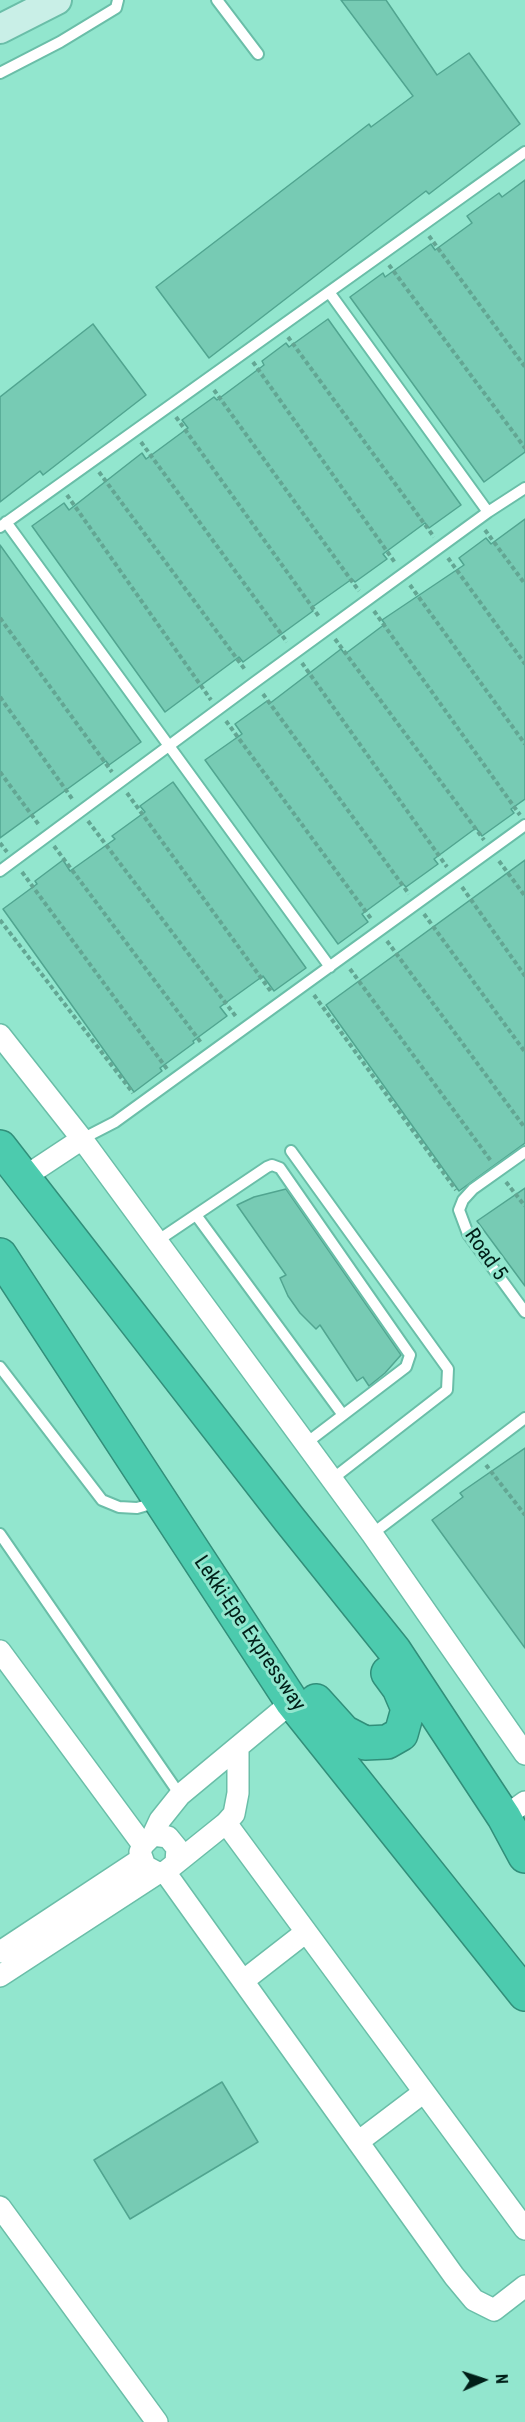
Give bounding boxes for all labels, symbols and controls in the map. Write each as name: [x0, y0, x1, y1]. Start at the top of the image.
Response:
street label: Road 5: [458, 1224, 512, 1286]
street label: Lekki-Epe Expressway: [188, 1552, 310, 1716]
north arrow: [453, 2350, 513, 2410]
text: N: [492, 2374, 511, 2384]

